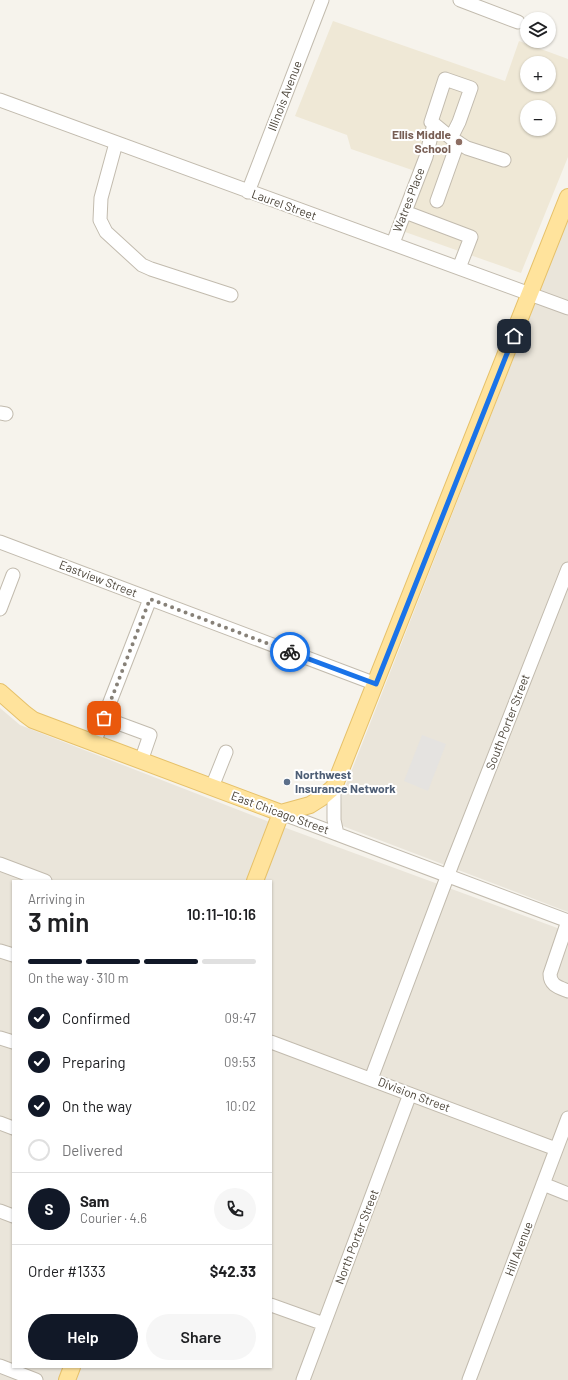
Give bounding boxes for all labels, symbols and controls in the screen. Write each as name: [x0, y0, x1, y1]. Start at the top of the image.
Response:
map controls: [520, 12, 556, 136]
button: layers: [520, 12, 556, 48]
button: +: [520, 56, 556, 92]
street label: Illinois Avenue: [264, 59, 304, 133]
button: −: [520, 100, 556, 136]
place label: Ellis Middle School: [392, 127, 451, 155]
marker: Ellis Middle School: [454, 137, 464, 147]
street label: Watres Place: [389, 165, 427, 234]
street label: Laurel Street: [250, 186, 319, 222]
pin: [497, 319, 531, 353]
icon: home: [503, 325, 525, 347]
street label: Eastview Street: [57, 557, 139, 599]
courier: [270, 632, 310, 672]
icon: bike: [279, 641, 301, 663]
street label: South Porter Street: [482, 672, 532, 771]
pin: [87, 701, 121, 735]
icon: bag: [93, 707, 115, 729]
place label: Northwest Insurance Network: [295, 767, 396, 795]
marker: Northwest Insurance Network: [282, 777, 292, 787]
street label: East Chicago Street: [229, 788, 331, 836]
text: Arriving in: [28, 891, 85, 907]
text: 10:11–10:16: [187, 905, 256, 923]
text: 3 min: [28, 906, 89, 937]
text: On the way · 310 m: [28, 970, 128, 986]
icon: check: [28, 1007, 50, 1029]
text: Confirmed: [62, 1009, 130, 1027]
text: 09:47: [225, 1010, 256, 1026]
icon: check: [28, 1051, 50, 1073]
text: Preparing: [62, 1053, 126, 1071]
text: 09:53: [224, 1054, 256, 1070]
street label: Division Street: [376, 1074, 452, 1114]
icon: check: [28, 1095, 50, 1117]
text: On the way: [62, 1097, 132, 1115]
text: 10:02: [225, 1098, 256, 1114]
text: Delivered: [62, 1141, 123, 1159]
street label: North Porter Street: [332, 1187, 381, 1286]
button: phone: [214, 1188, 256, 1230]
text: Sam: [80, 1192, 109, 1210]
text: S: [45, 1200, 53, 1218]
text: Courier · 4.6: [80, 1210, 147, 1226]
street label: Hill Avenue: [501, 1220, 535, 1278]
text: Order #1333: [28, 1262, 106, 1280]
text: $42.33: [210, 1262, 256, 1280]
button: Help: [28, 1314, 138, 1360]
button: Share: [146, 1314, 256, 1360]

